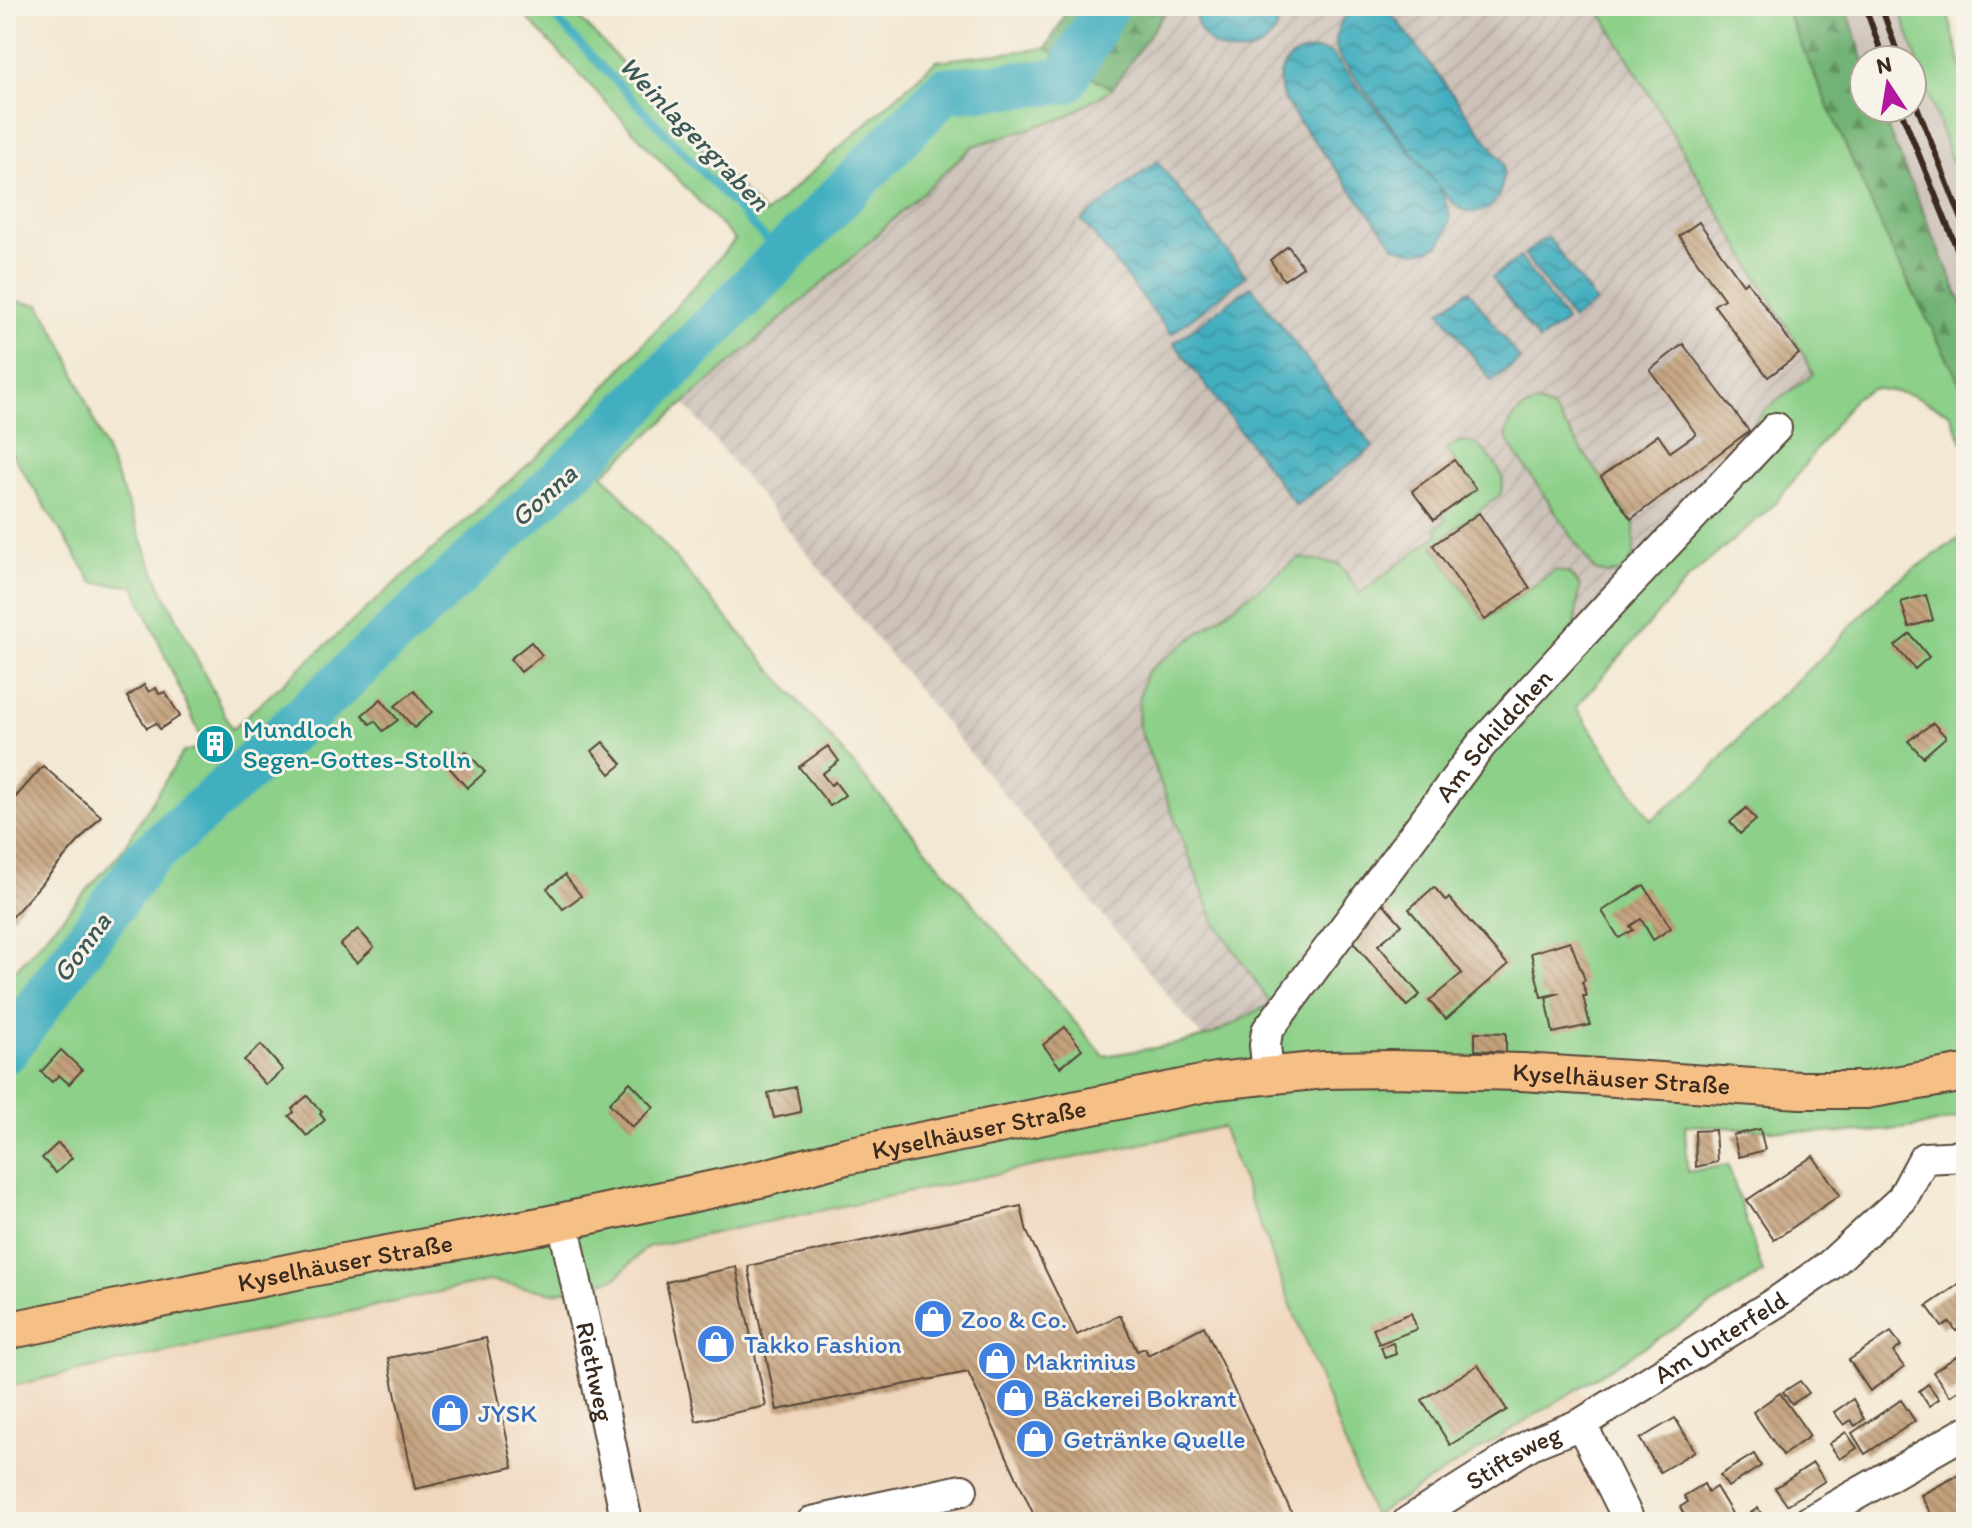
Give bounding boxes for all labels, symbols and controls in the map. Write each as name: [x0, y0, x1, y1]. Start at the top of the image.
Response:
north arrow: [1848, 44, 1928, 124]
water label: Weinlagergraben: [612, 48, 778, 218]
text: N: [1874, 50, 1894, 80]
water label: Gonna: [503, 455, 584, 534]
street label: Am Schildchen: [1428, 662, 1559, 808]
place label: Mundloch Segen-Gottes-Stolln: [243, 713, 471, 775]
building icon: Mundloch Segen-Gottes-Stolln: [194, 723, 236, 765]
water label: Gonna: [44, 904, 118, 989]
street label: Kyselhäuser Straße: [1512, 1056, 1731, 1101]
street label: Kyselhäuser Straße: [869, 1092, 1089, 1166]
street label: Kyselhäuser Straße: [235, 1226, 455, 1299]
street label: Am Unterfeld: [1648, 1283, 1794, 1391]
shop icon: Zoo & Co.: [912, 1298, 954, 1340]
place label: Zoo & Co.: [961, 1303, 1067, 1335]
street label: Riethweg: [569, 1319, 621, 1425]
shop icon: Takko Fashion: [695, 1323, 737, 1365]
place label: Takko Fashion: [744, 1328, 902, 1360]
shop icon: Makrinius: [976, 1340, 1018, 1382]
place label: Makrinius: [1025, 1345, 1136, 1377]
shop icon: Bäckerei Bokrant: [994, 1377, 1036, 1419]
place label: Bäckerei Bokrant: [1043, 1382, 1237, 1414]
shop icon: JYSK: [429, 1392, 471, 1434]
place label: JYSK: [478, 1397, 537, 1429]
street label: Stiftsweg: [1460, 1417, 1566, 1497]
shop icon: Getränke Quelle: [1014, 1418, 1056, 1460]
place label: Getränke Quelle: [1063, 1423, 1246, 1455]

